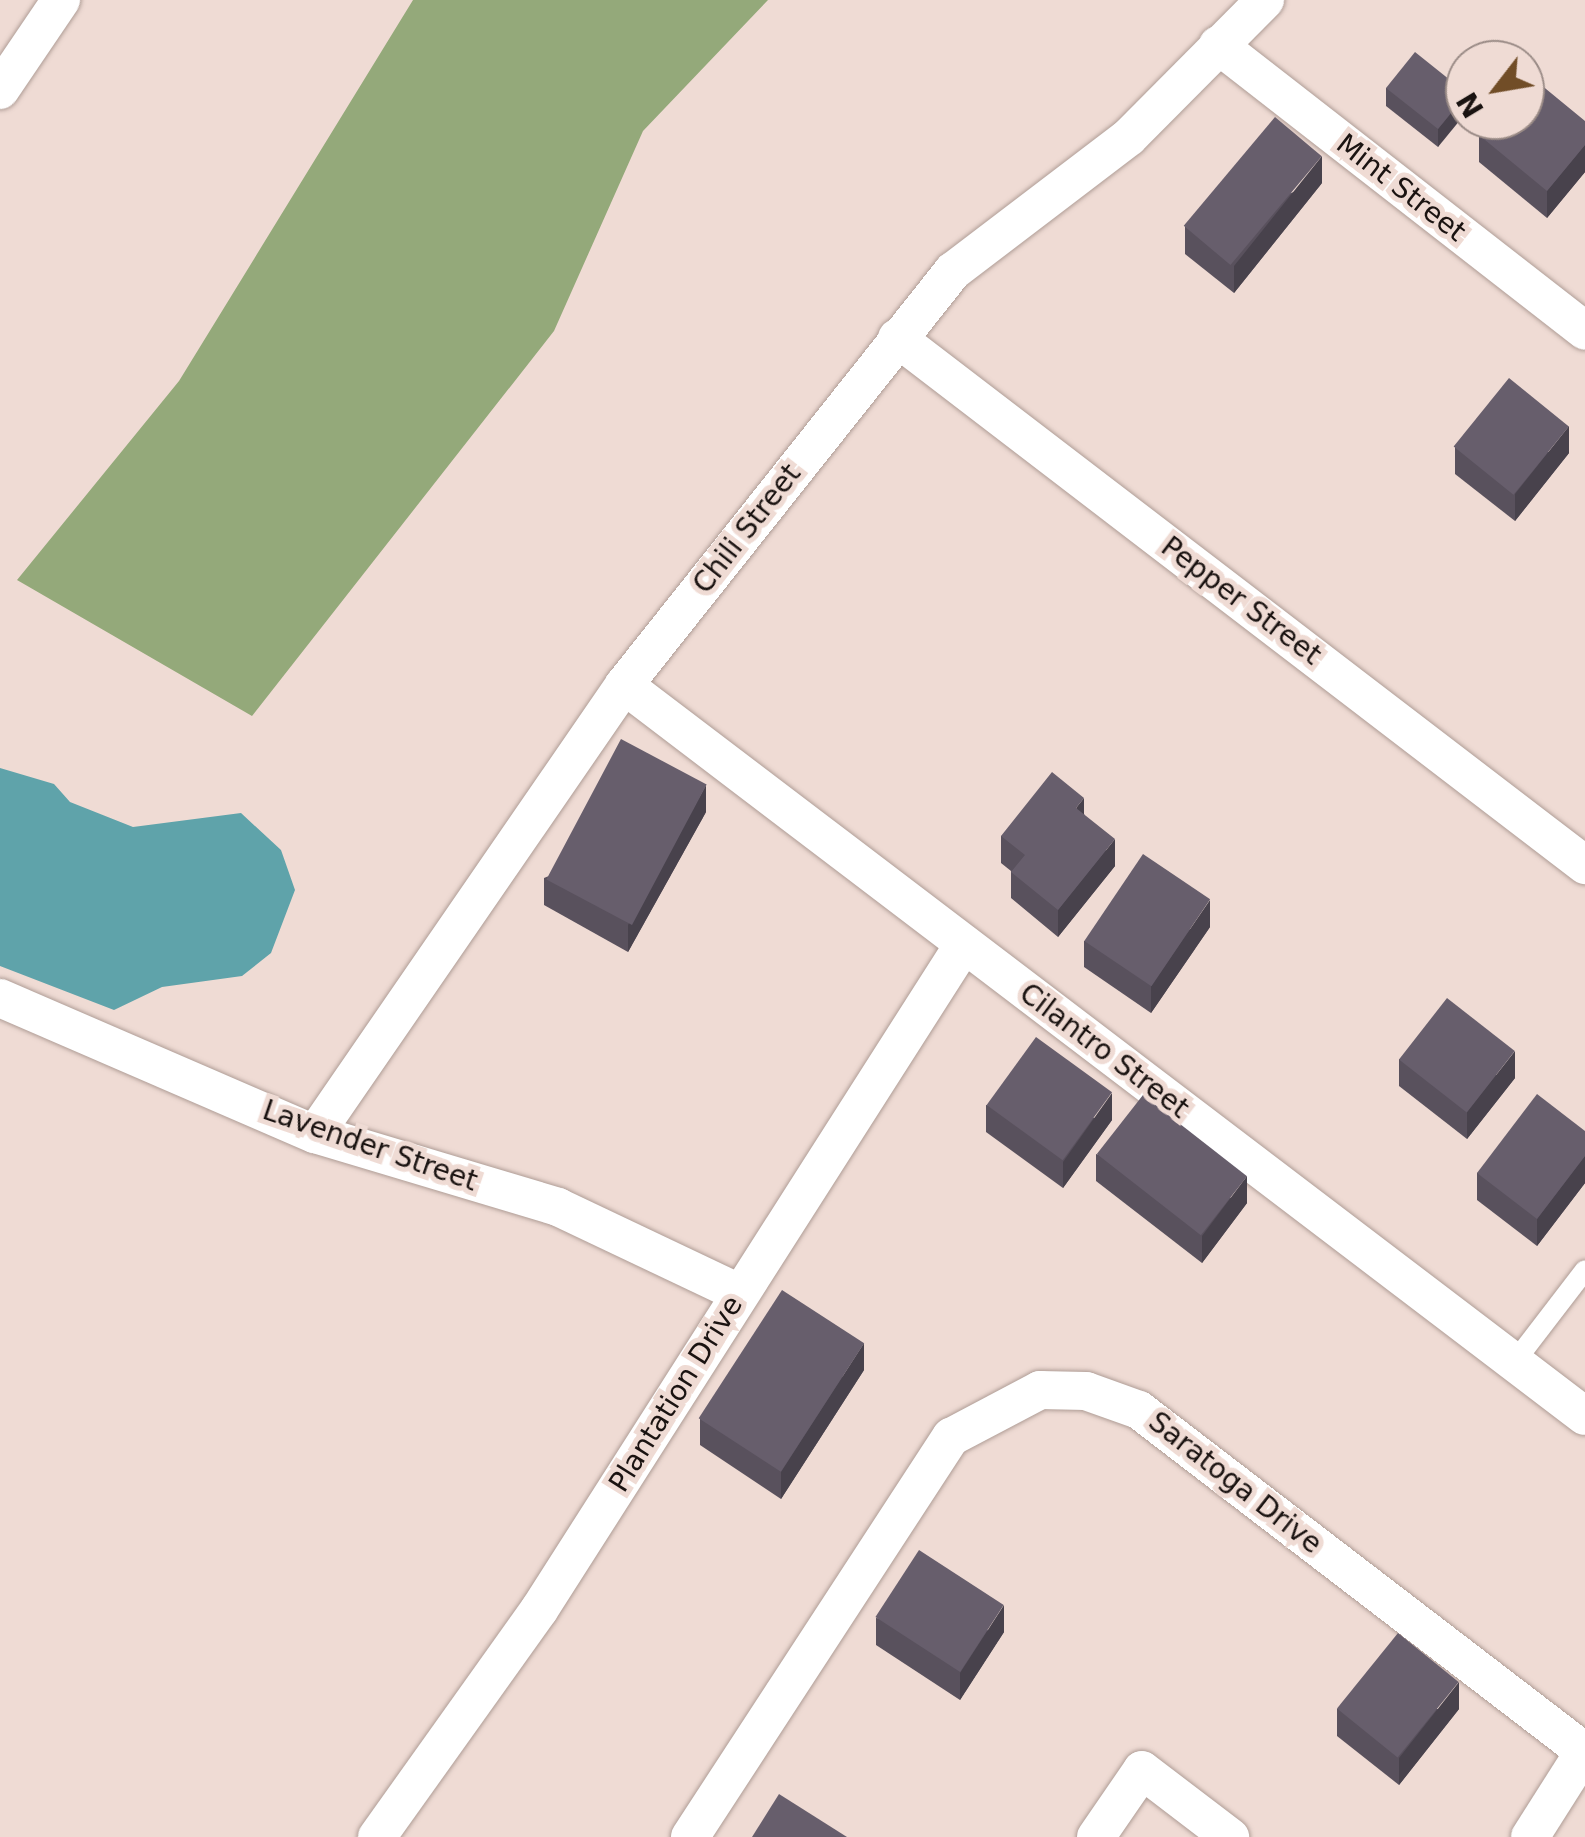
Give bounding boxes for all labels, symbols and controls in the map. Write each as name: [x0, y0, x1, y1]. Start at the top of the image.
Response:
north arrow: [1445, 40, 1545, 140]
text: N: [1450, 86, 1491, 123]
street label: Mint Street: [1330, 127, 1472, 249]
street label: Chili Street: [686, 458, 808, 600]
street label: Pepper Street: [1154, 530, 1328, 672]
street label: Cilantro Street: [1013, 976, 1195, 1126]
street label: Lavender Street: [258, 1094, 482, 1198]
street label: Plantation Drive: [602, 1290, 750, 1498]
street label: Saratoga Drive: [1142, 1405, 1328, 1561]

